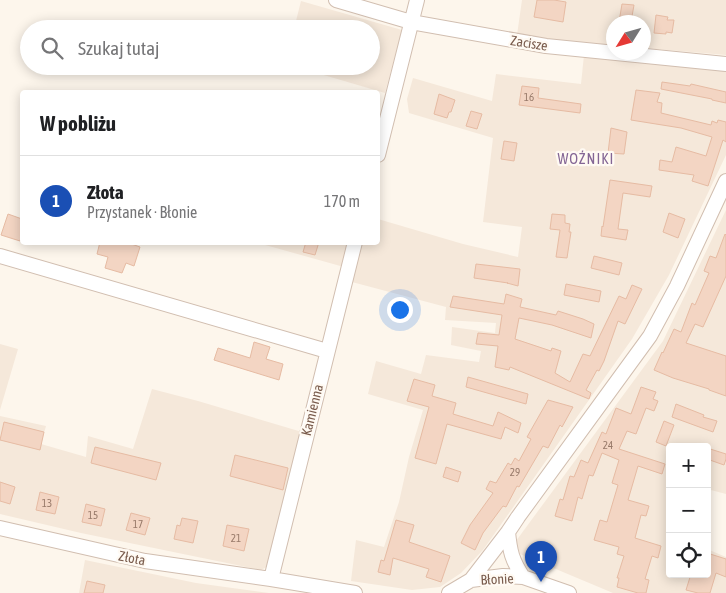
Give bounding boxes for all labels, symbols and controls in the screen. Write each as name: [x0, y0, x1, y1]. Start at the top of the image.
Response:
north arrow: [606, 15, 651, 60]
search box: [20, 20, 380, 75]
street label: Zacisze: [509, 32, 549, 54]
icon: search: [38, 34, 66, 62]
text: Szukaj tutaj: [78, 37, 160, 59]
house number: 16: [524, 91, 534, 103]
text: W pobliżu: [40, 111, 116, 135]
district label: WOŹNIKI: [558, 150, 614, 167]
text: Złota: [87, 181, 124, 203]
text: 1: [52, 192, 60, 210]
text: 170 m: [324, 192, 360, 210]
text: Przystanek · Błonie: [87, 203, 197, 221]
your location: [387, 297, 413, 323]
street label: Kamienna: [298, 382, 326, 438]
house number: 24: [603, 439, 613, 451]
map controls: [666, 443, 711, 578]
button: +: [666, 443, 711, 488]
house number: 29: [510, 466, 520, 478]
button: −: [666, 488, 711, 533]
house number: 13: [42, 497, 52, 509]
house number: 15: [88, 509, 98, 521]
house number: 17: [133, 518, 143, 530]
house number: 21: [231, 532, 241, 544]
button: locate: [666, 533, 711, 578]
pin: 1: [525, 541, 557, 582]
street label: Złota: [117, 548, 147, 568]
street label: Błonie: [480, 570, 514, 588]

